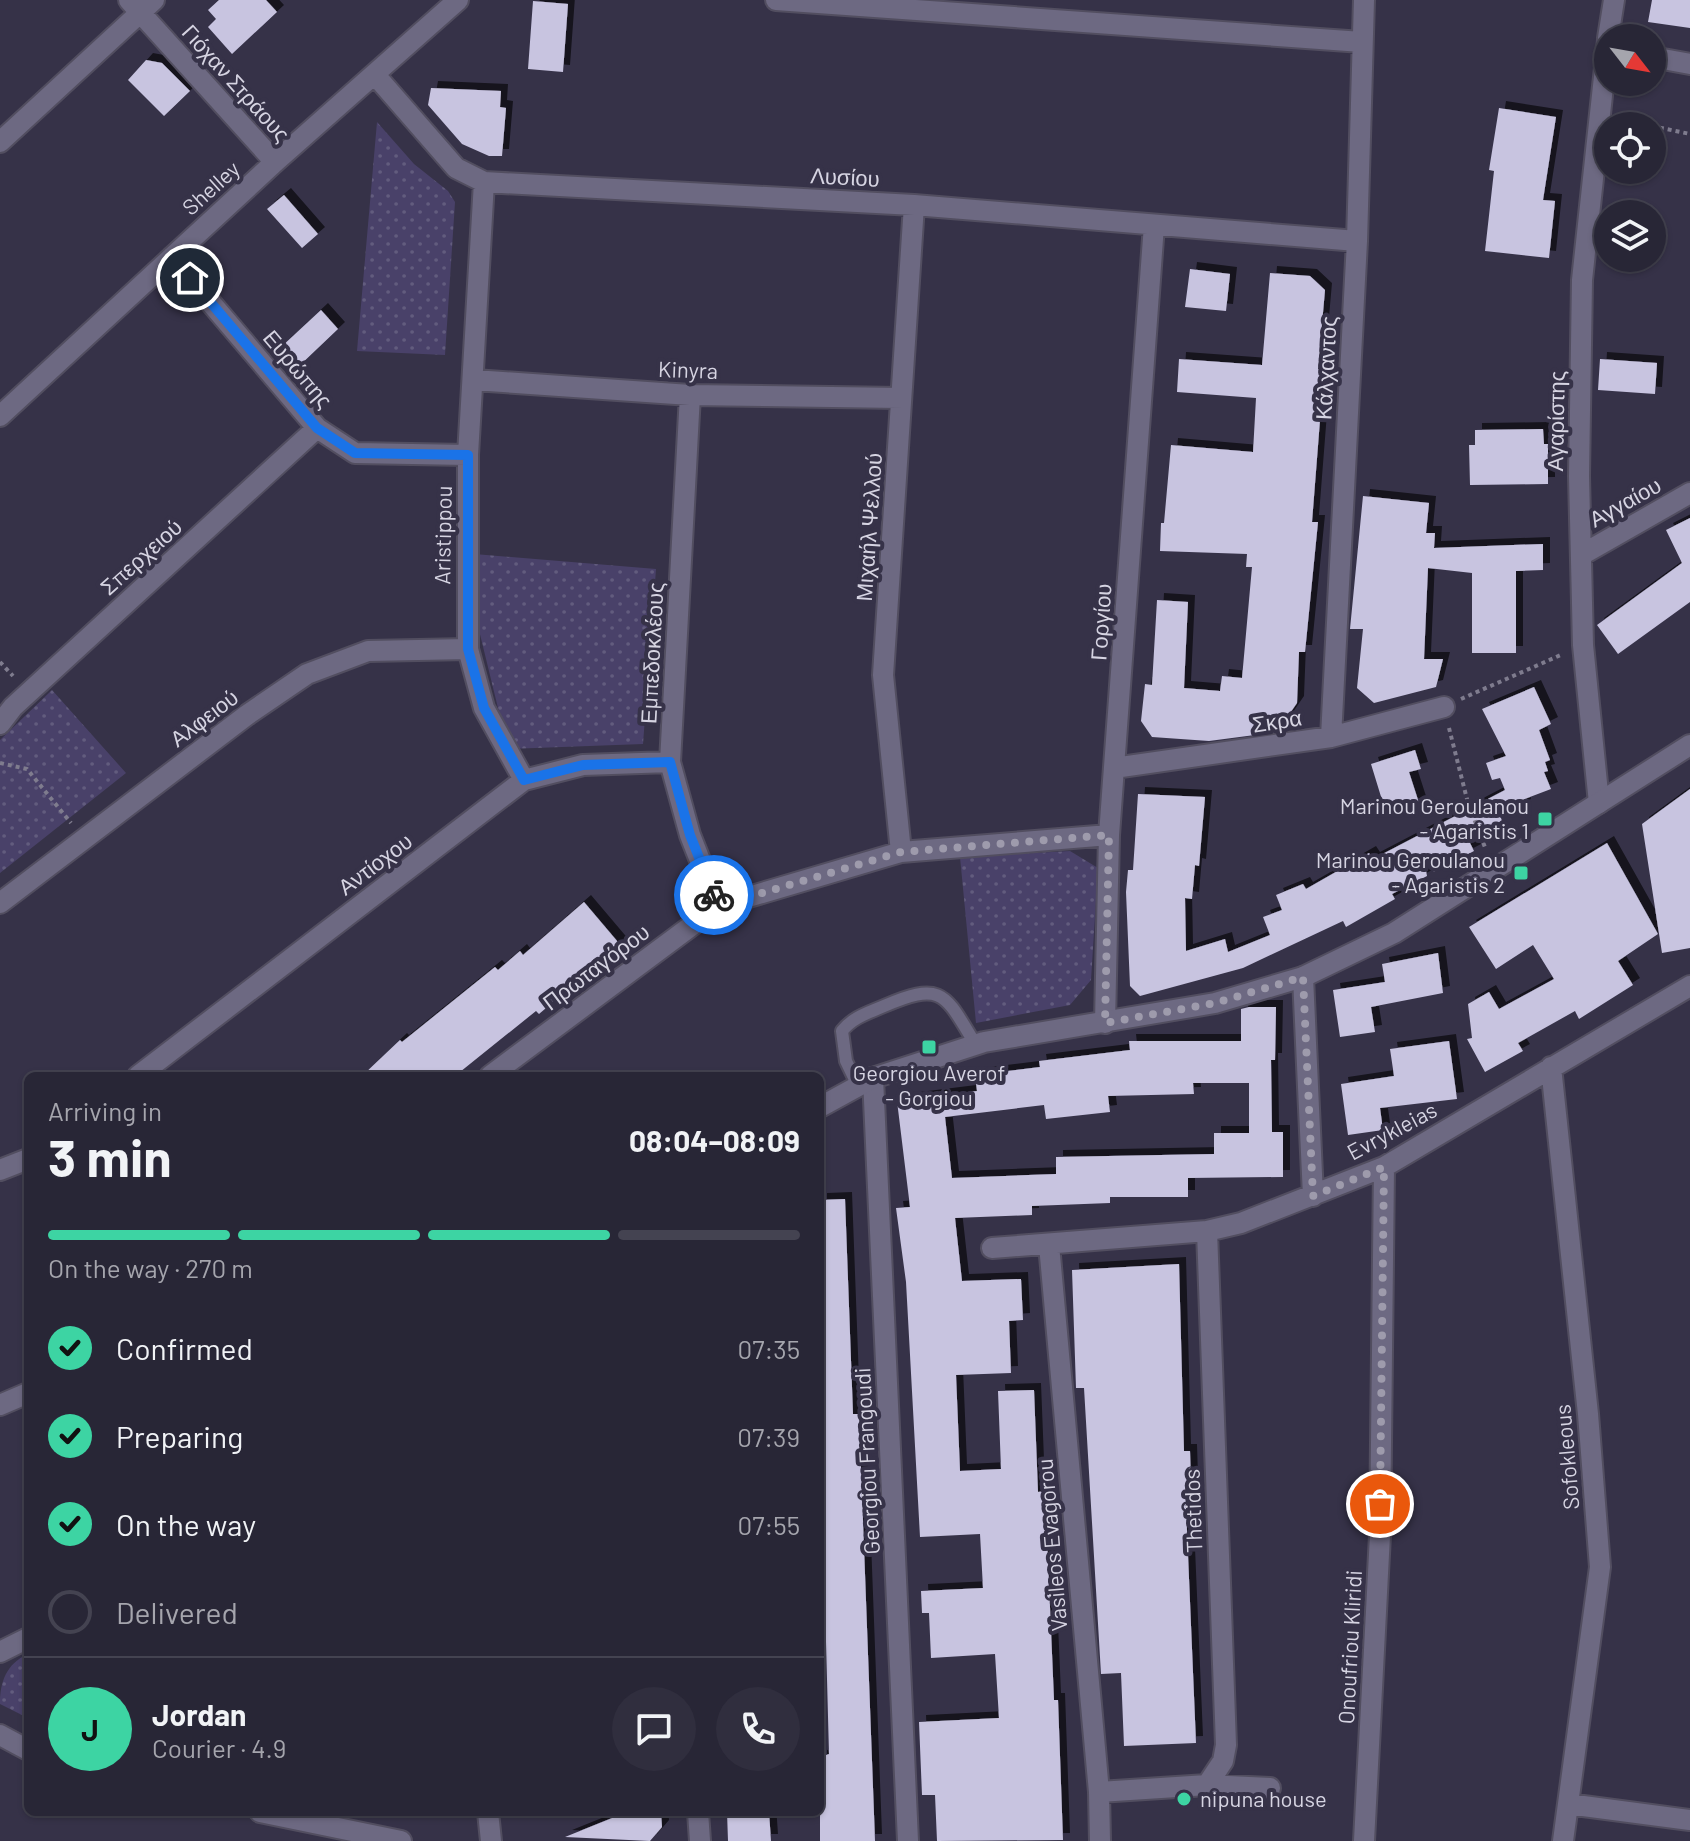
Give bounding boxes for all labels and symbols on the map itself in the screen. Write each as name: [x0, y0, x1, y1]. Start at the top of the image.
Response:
street label: Γιόχαν Στράους: [177, 19, 296, 147]
north arrow: [1594, 24, 1666, 96]
street label: Shelley: [176, 155, 244, 220]
street label: Λυσίου: [810, 161, 880, 191]
pin: [156, 244, 224, 312]
street label: Κάλχαντος: [1309, 315, 1342, 421]
street label: Ευρώπης: [258, 324, 339, 413]
street label: Kinyra: [658, 355, 719, 383]
street label: Αγαρίστης: [1541, 371, 1570, 471]
street label: Μιχαήλ Ψελλού: [850, 452, 887, 602]
street label: Αγγαίου: [1584, 471, 1665, 532]
street label: Aristippou: [428, 485, 456, 585]
street label: Σπερχειού: [94, 513, 187, 600]
street label: Εμπεδοκλέους: [634, 581, 668, 724]
street label: Γοργίου: [1084, 583, 1117, 661]
street label: Αλφειού: [164, 683, 243, 752]
street label: Σκρα: [1250, 703, 1304, 738]
place label: Marinou Geroulanou - Agaristis 1: [1340, 792, 1529, 843]
marker: Marinou Geroulanou - Agaristis 1: [1536, 810, 1554, 828]
street label: Αντίοχου: [332, 827, 417, 900]
place label: Marinou Geroulanou - Agaristis 2: [1316, 846, 1505, 897]
courier: [674, 855, 754, 935]
marker: Marinou Geroulanou - Agaristis 2: [1512, 864, 1530, 882]
street label: Πρωταγόρου: [537, 918, 654, 1015]
marker: Georgiou Averof - Gorgiou: [920, 1038, 938, 1056]
place label: Georgiou Averof - Gorgiou: [853, 1059, 1005, 1110]
street label: Evrykleias: [1342, 1096, 1441, 1165]
street label: Georgiou Frangoudi: [848, 1367, 884, 1555]
street label: Sofokleous: [1548, 1403, 1584, 1511]
street label: Vasileos Evagorou: [1031, 1458, 1072, 1633]
street label: Thetidos: [1178, 1469, 1206, 1553]
pin: [1346, 1470, 1414, 1538]
street label: Onoufriou Kliridi: [1332, 1569, 1366, 1725]
place label: nipuna house: [1200, 1785, 1327, 1811]
marker: nipuna house: [1175, 1790, 1193, 1808]

